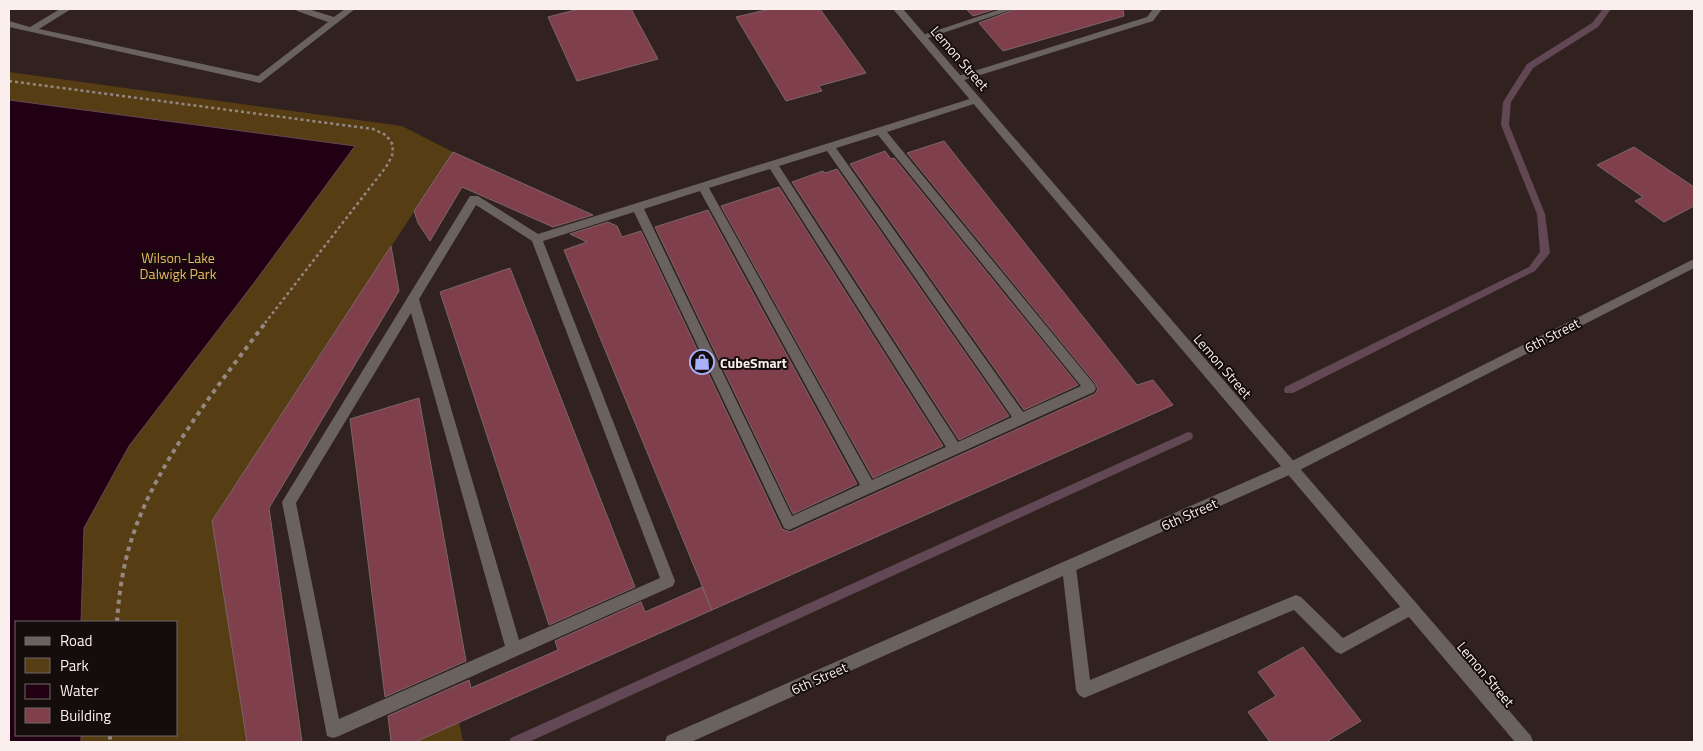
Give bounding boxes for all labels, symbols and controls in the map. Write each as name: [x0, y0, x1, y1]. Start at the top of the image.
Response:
street label: Lemon Street: [926, 21, 994, 95]
park label: Wilson-Lake Dalwigk Park: [140, 247, 217, 284]
street label: 6th Street: [1521, 312, 1583, 358]
street label: Lemon Street: [1189, 329, 1257, 403]
shop icon: CubeSmart: [689, 349, 715, 375]
place label: CubeSmart: [720, 352, 787, 373]
street label: 6th Street: [1158, 492, 1220, 536]
legend: [15, 621, 178, 736]
text: Road: [60, 629, 92, 652]
street label: Lemon Street: [1452, 637, 1520, 711]
text: Park: [60, 654, 89, 677]
street label: 6th Street: [788, 656, 850, 700]
text: Water: [60, 679, 99, 702]
text: Building: [60, 704, 111, 727]

